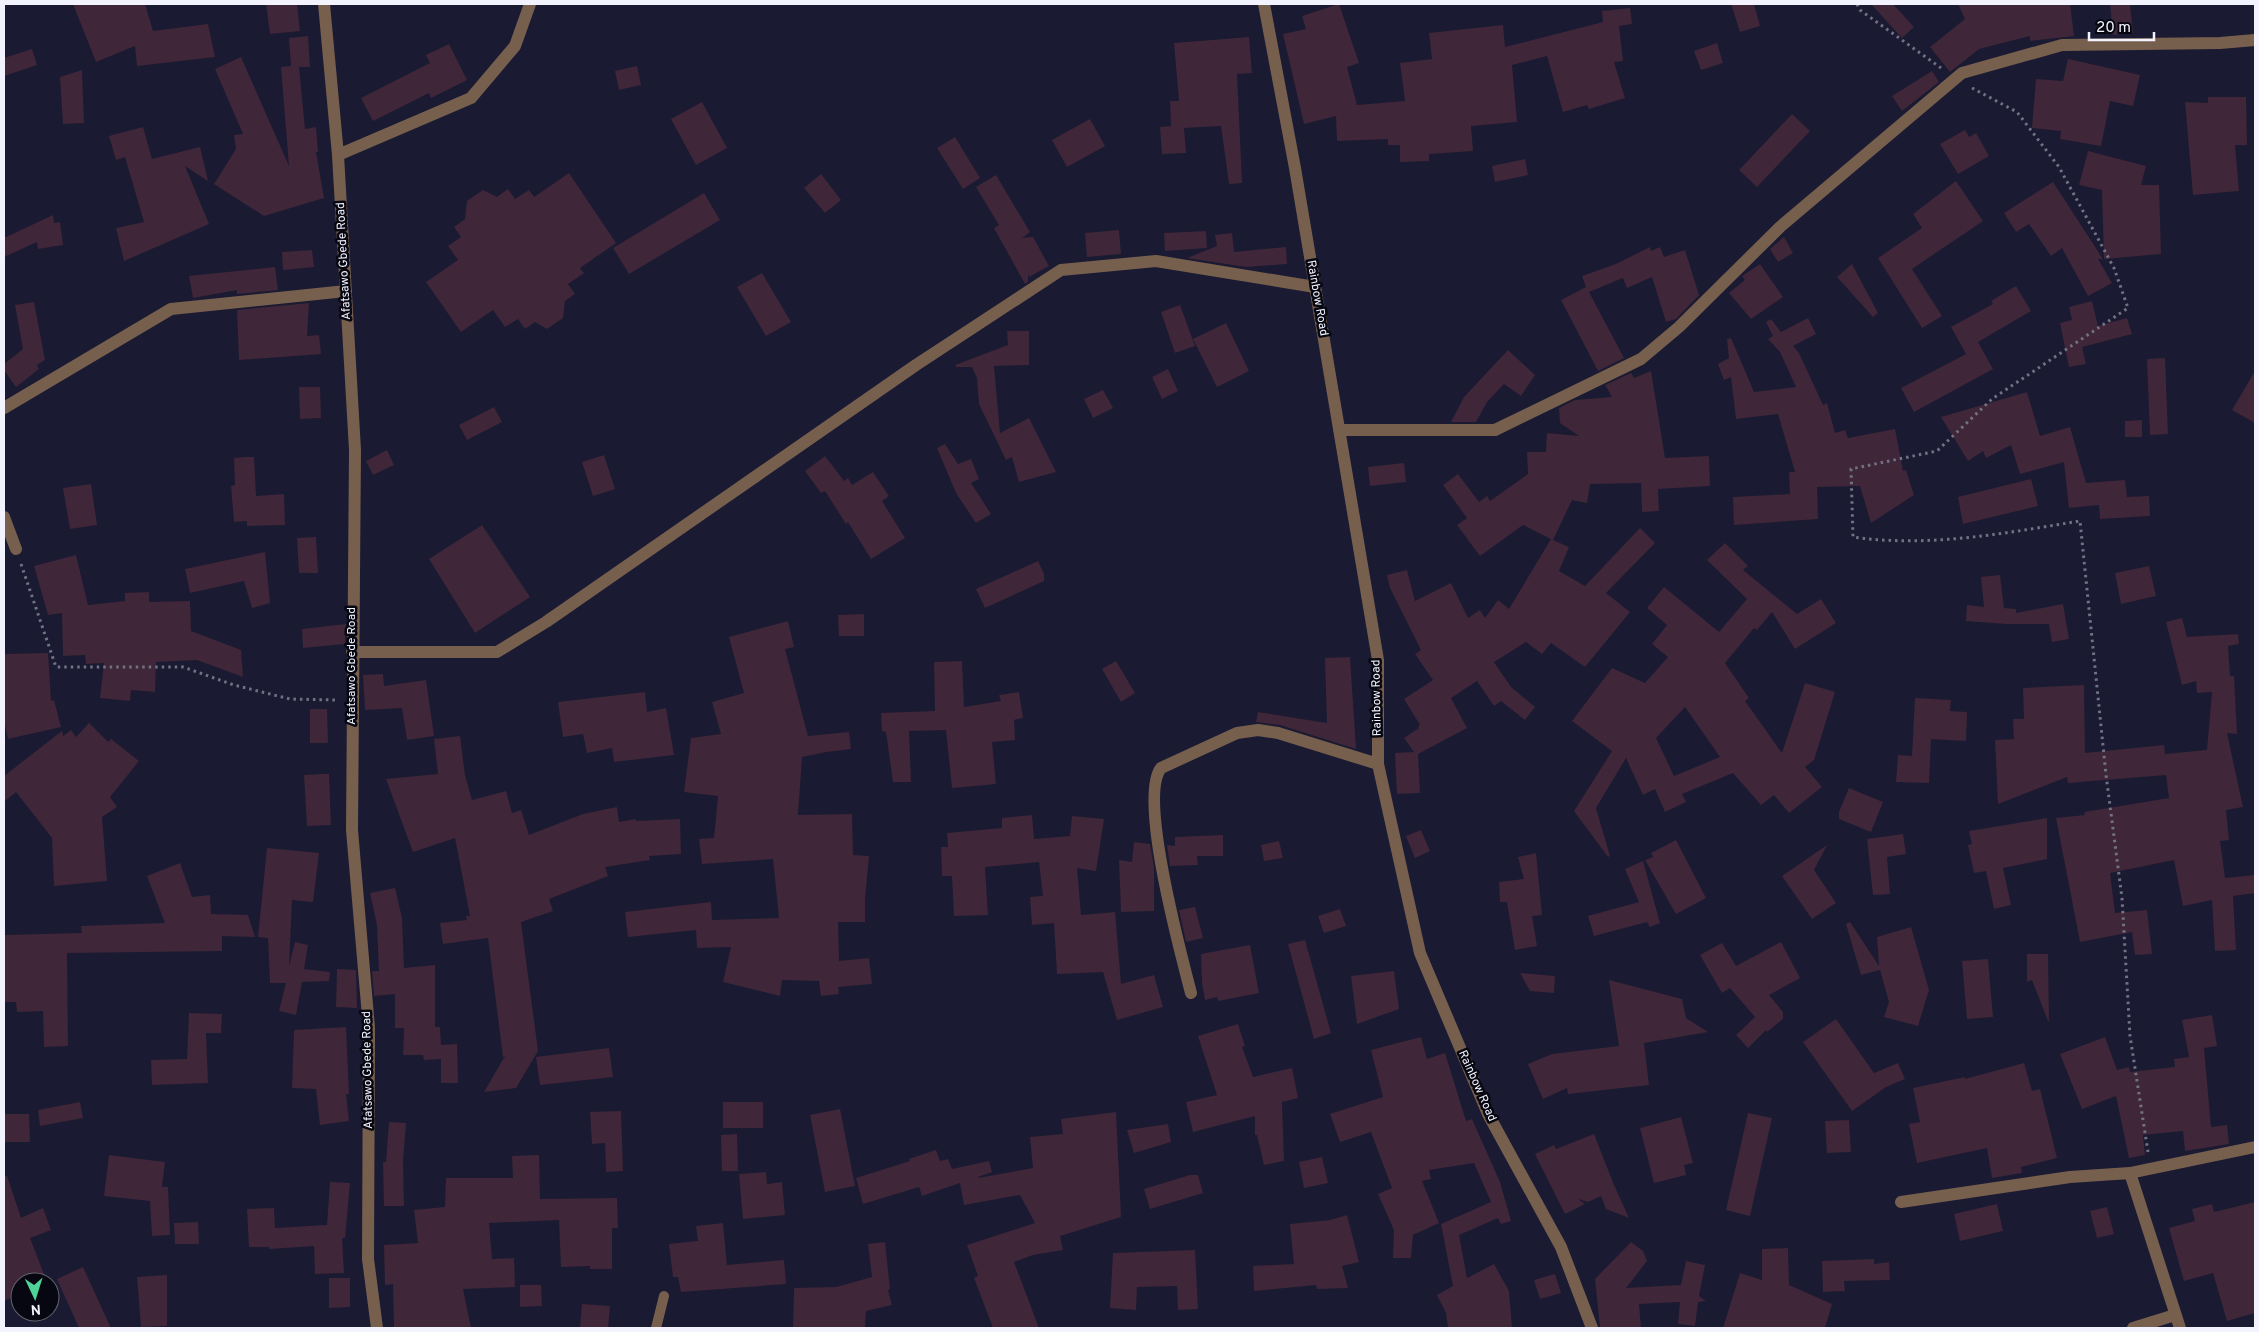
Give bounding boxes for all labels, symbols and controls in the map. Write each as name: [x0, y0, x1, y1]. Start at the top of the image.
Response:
scale bar: [2089, 10, 2154, 42]
text: 20 m: [2096, 19, 2131, 38]
street label: Afatsawo Gbede Road: [333, 202, 355, 320]
street label: Rainbow Road: [1302, 259, 1332, 337]
street label: Afatsawo Gbede Road: [344, 607, 360, 725]
street label: Rainbow Road: [1368, 660, 1386, 736]
street label: Afatsawo Gbede Road: [359, 1011, 377, 1129]
street label: Rainbow Road: [1454, 1048, 1500, 1124]
north arrow: [10, 1272, 60, 1322]
text: N: [30, 1300, 41, 1317]

